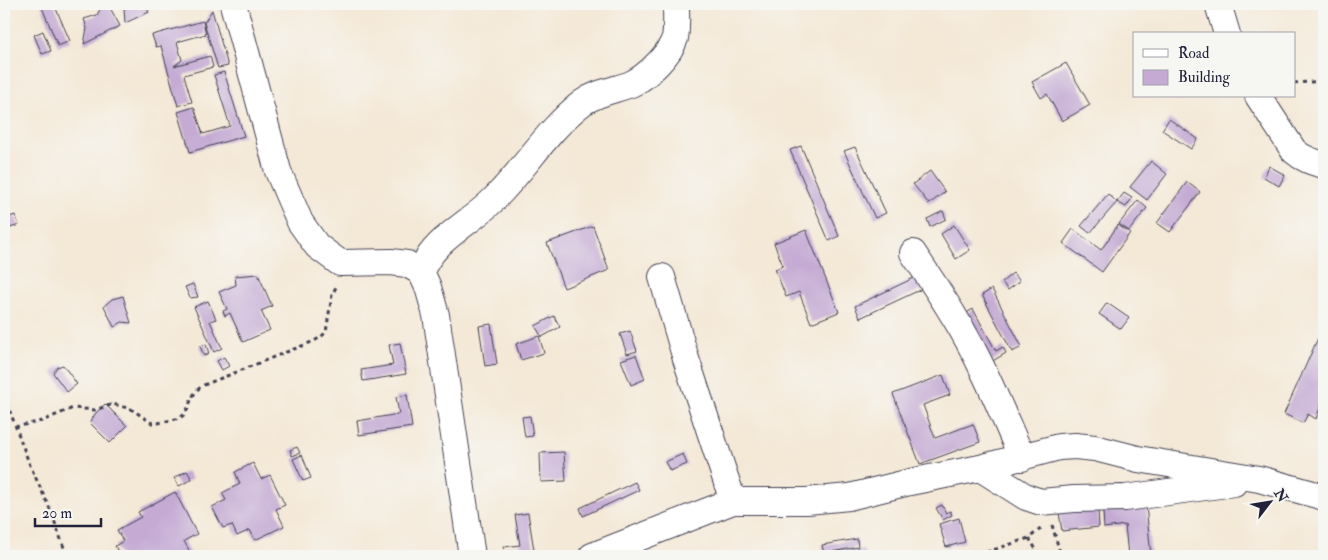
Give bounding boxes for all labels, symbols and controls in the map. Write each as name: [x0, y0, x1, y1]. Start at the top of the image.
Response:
legend: [1133, 32, 1296, 98]
text: Road: [1178, 44, 1210, 63]
text: Building: [1178, 68, 1230, 87]
north arrow: [1246, 478, 1296, 528]
text: N: [1270, 485, 1291, 506]
scale bar: [35, 495, 101, 527]
text: 20 m: [42, 504, 72, 523]

